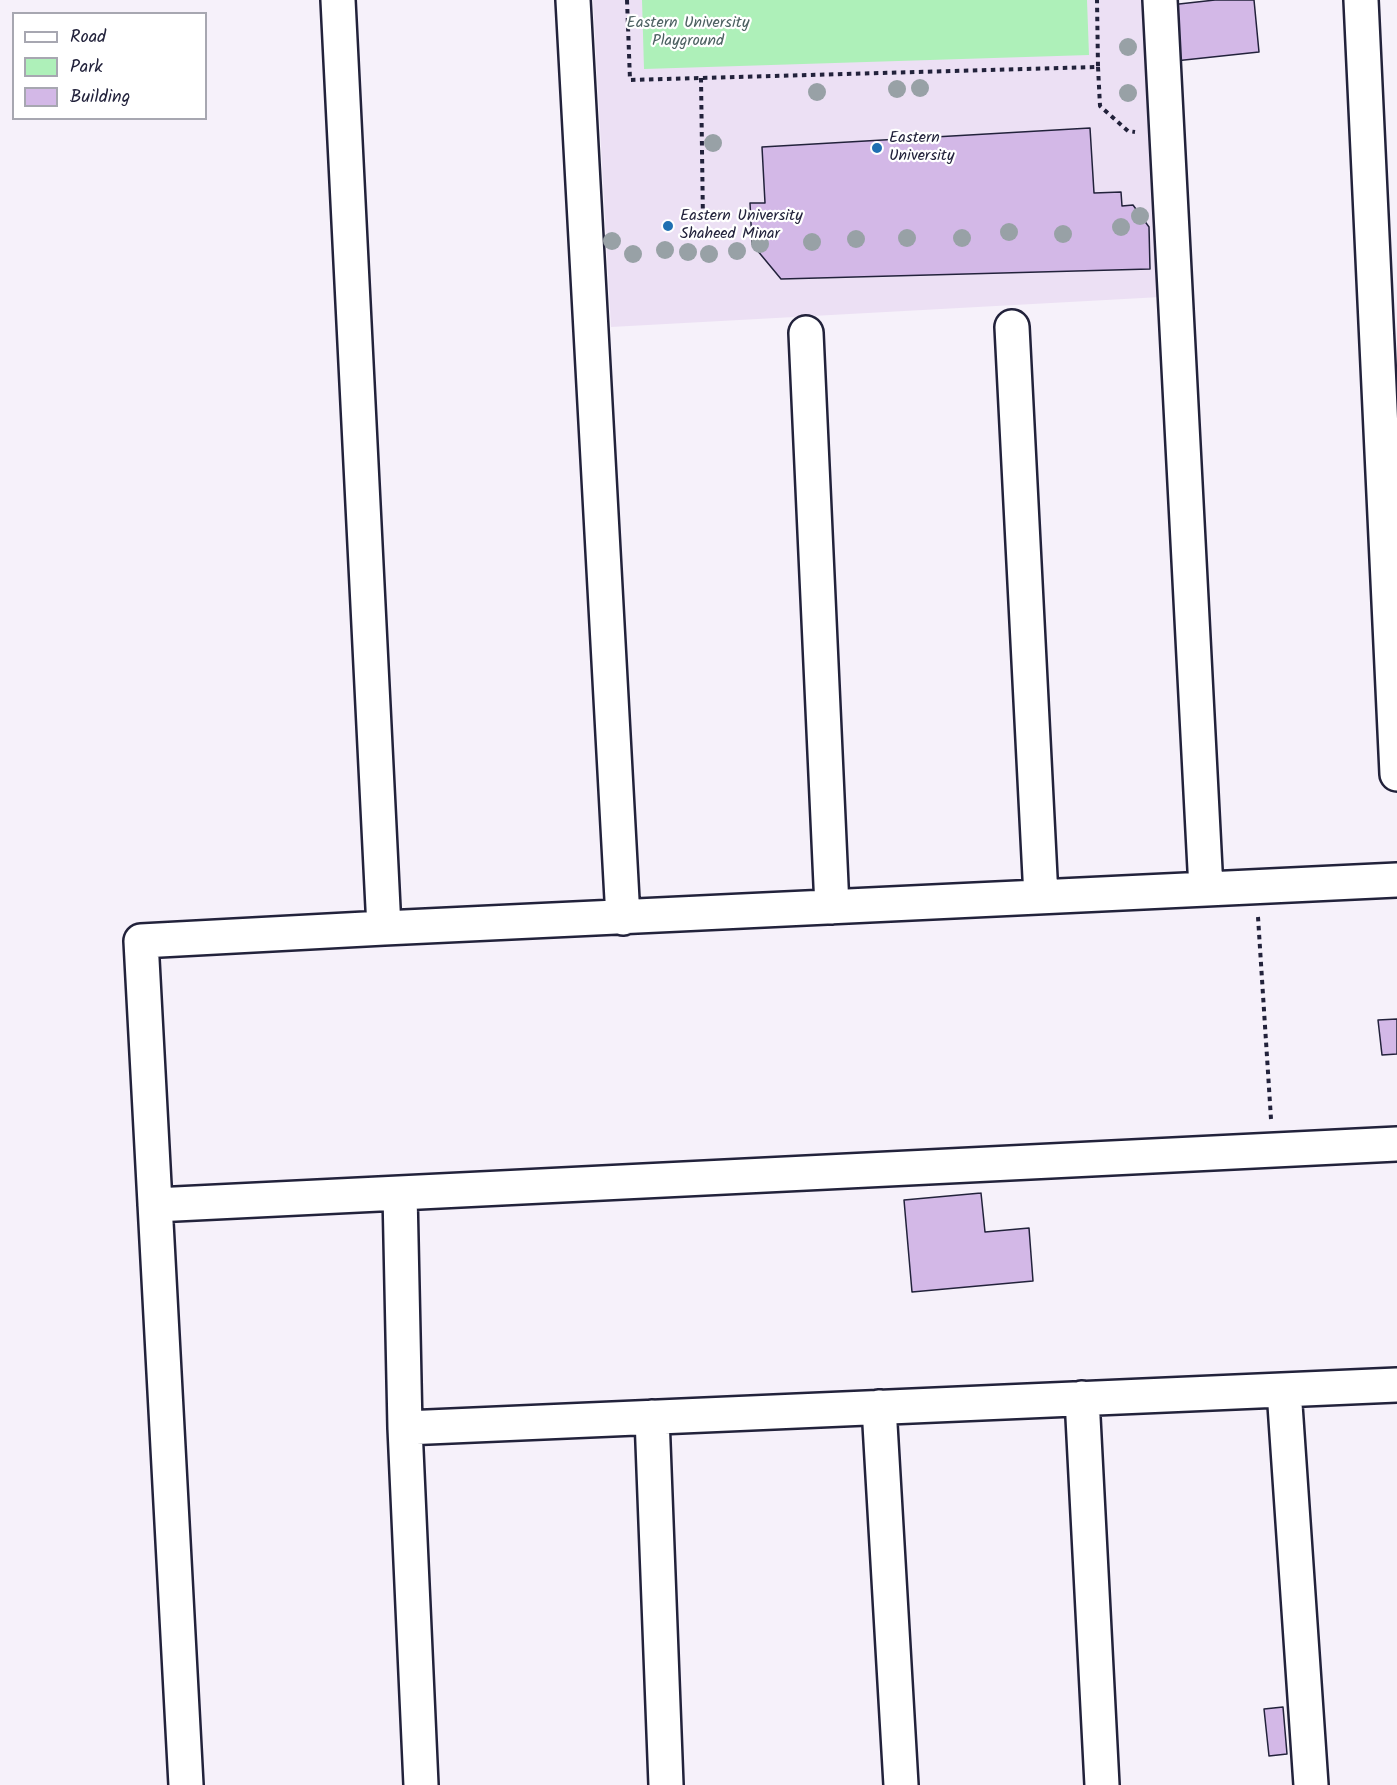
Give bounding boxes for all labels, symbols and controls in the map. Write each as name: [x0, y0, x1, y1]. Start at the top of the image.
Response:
legend: [12, 12, 207, 120]
park label: Eastern University Playground: [627, 14, 749, 52]
text: Road: [70, 23, 106, 52]
text: Park: [70, 53, 103, 82]
text: Building: [70, 83, 130, 112]
place label: Eastern University: [889, 129, 954, 167]
marker: Eastern University: [870, 141, 884, 155]
place label: Eastern University Shaheed Minar: [680, 207, 803, 245]
marker: Eastern University Shaheed Minar: [661, 219, 675, 233]

